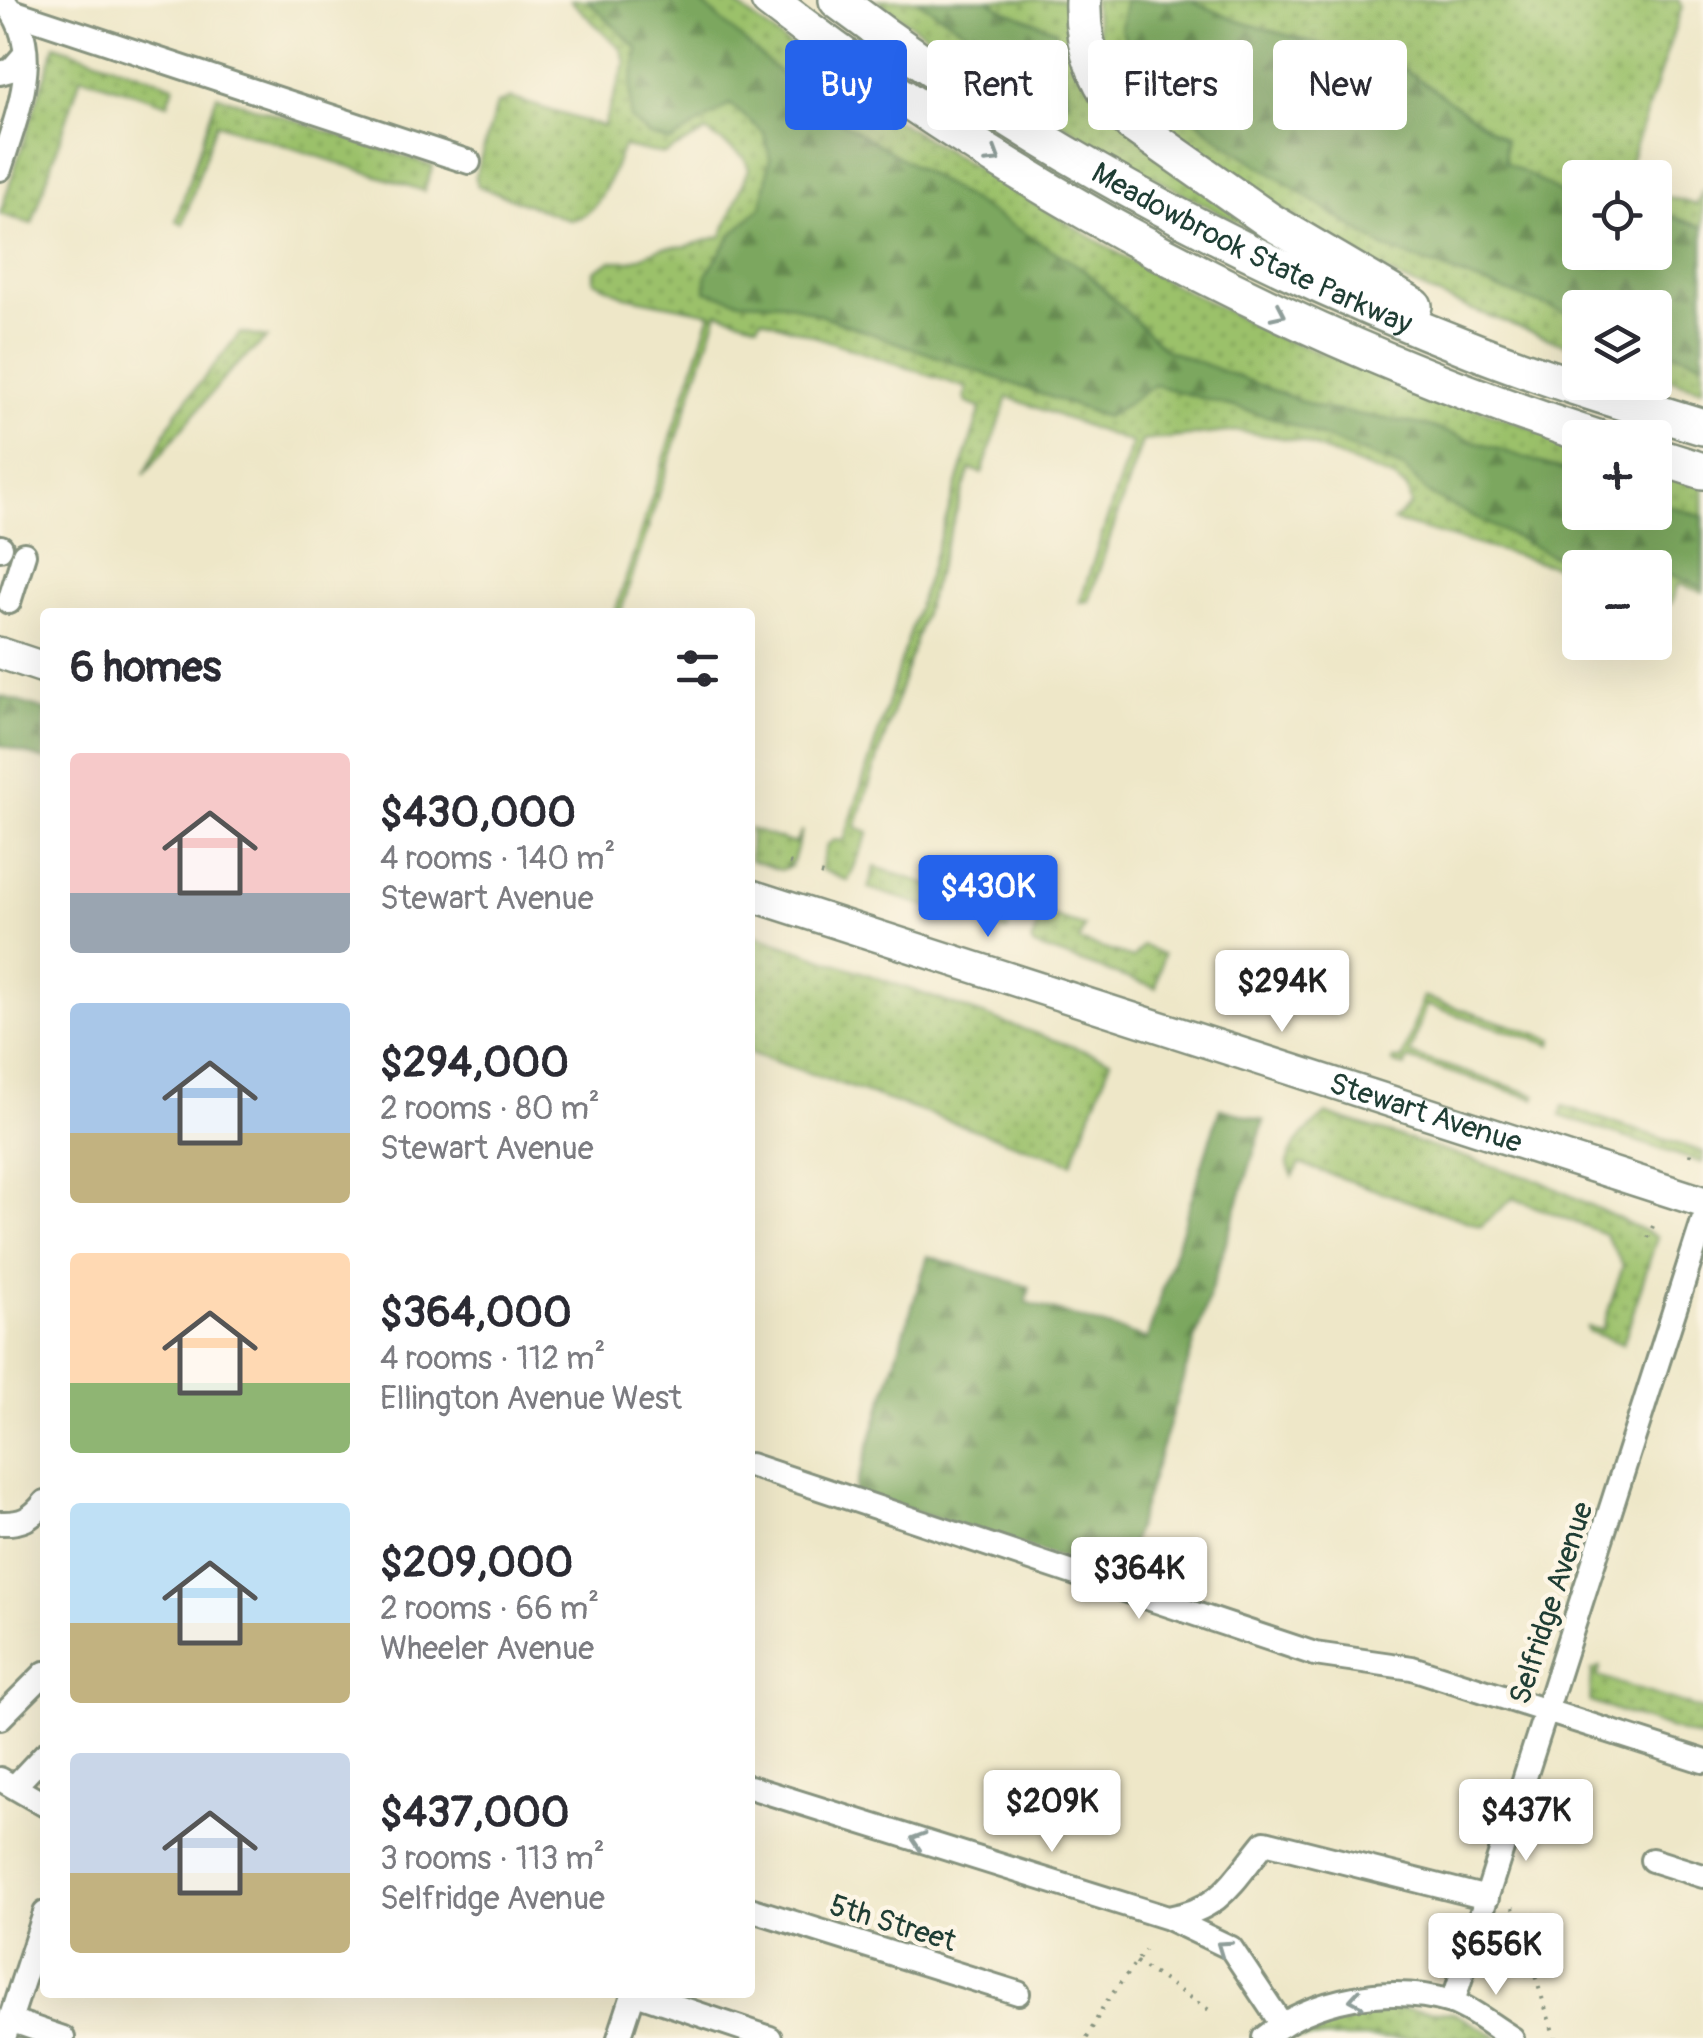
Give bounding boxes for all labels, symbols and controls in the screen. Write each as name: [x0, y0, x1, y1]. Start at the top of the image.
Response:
chip: Buy: [785, 40, 907, 130]
chip: Rent: [927, 40, 1068, 130]
chip: Filters: [1088, 40, 1253, 130]
chip: New: [1273, 40, 1407, 130]
one-way arrow: [983, 145, 1001, 164]
street label: Meadowbrook State Parkway: [1085, 155, 1418, 343]
map controls: [1562, 160, 1672, 660]
button: locate: [1562, 160, 1672, 270]
button: layers: [1562, 290, 1672, 400]
one-way arrow: [1269, 301, 1287, 321]
button: +: [1562, 420, 1672, 530]
button: −: [1562, 550, 1672, 660]
icon: filters: [670, 641, 725, 696]
text: 6 homes: [70, 642, 221, 694]
text: $430,000: [380, 787, 576, 839]
icon: home: [150, 793, 270, 913]
text: 4 rooms · 140 m²: [380, 839, 615, 879]
pin: $430K: [918, 855, 1058, 940]
text: $430K: [941, 867, 1035, 907]
text: Stewart Avenue: [380, 879, 593, 919]
pin: $294K: [1212, 950, 1352, 1035]
text: $294K: [1237, 962, 1327, 1002]
text: $294,000: [380, 1037, 569, 1089]
icon: home: [150, 1043, 270, 1163]
street label: Stewart Avenue: [1325, 1065, 1527, 1162]
text: 2 rooms · 80 m²: [380, 1089, 600, 1129]
text: Stewart Avenue: [380, 1129, 593, 1169]
text: $364,000: [380, 1287, 572, 1339]
icon: home: [150, 1293, 270, 1413]
text: 4 rooms · 112 m²: [380, 1339, 605, 1379]
text: Ellington Avenue West: [380, 1379, 682, 1419]
street label: Selfridge Avenue: [1501, 1497, 1602, 1709]
text: $209,000: [380, 1537, 573, 1589]
pin: $364K: [1069, 1537, 1209, 1622]
icon: home: [150, 1543, 270, 1663]
text: $364K: [1093, 1549, 1185, 1589]
text: 2 rooms · 66 m²: [380, 1589, 599, 1629]
text: Wheeler Avenue: [380, 1629, 594, 1669]
pin: $209K: [982, 1770, 1122, 1855]
pin: $437K: [1456, 1779, 1596, 1864]
text: $209K: [1006, 1782, 1098, 1822]
text: $437,000: [380, 1787, 570, 1839]
text: $437K: [1481, 1791, 1571, 1831]
icon: home: [150, 1793, 270, 1913]
one-way arrow: [910, 1832, 927, 1852]
text: 3 rooms · 113 m²: [380, 1839, 605, 1879]
text: Selfridge Avenue: [380, 1879, 605, 1919]
street label: 5th Street: [825, 1887, 961, 1960]
pin: $656K: [1426, 1913, 1566, 1998]
text: $656K: [1450, 1925, 1542, 1965]
one-way arrow: [1216, 1941, 1234, 1959]
one-way arrow: [1348, 1988, 1364, 2009]

